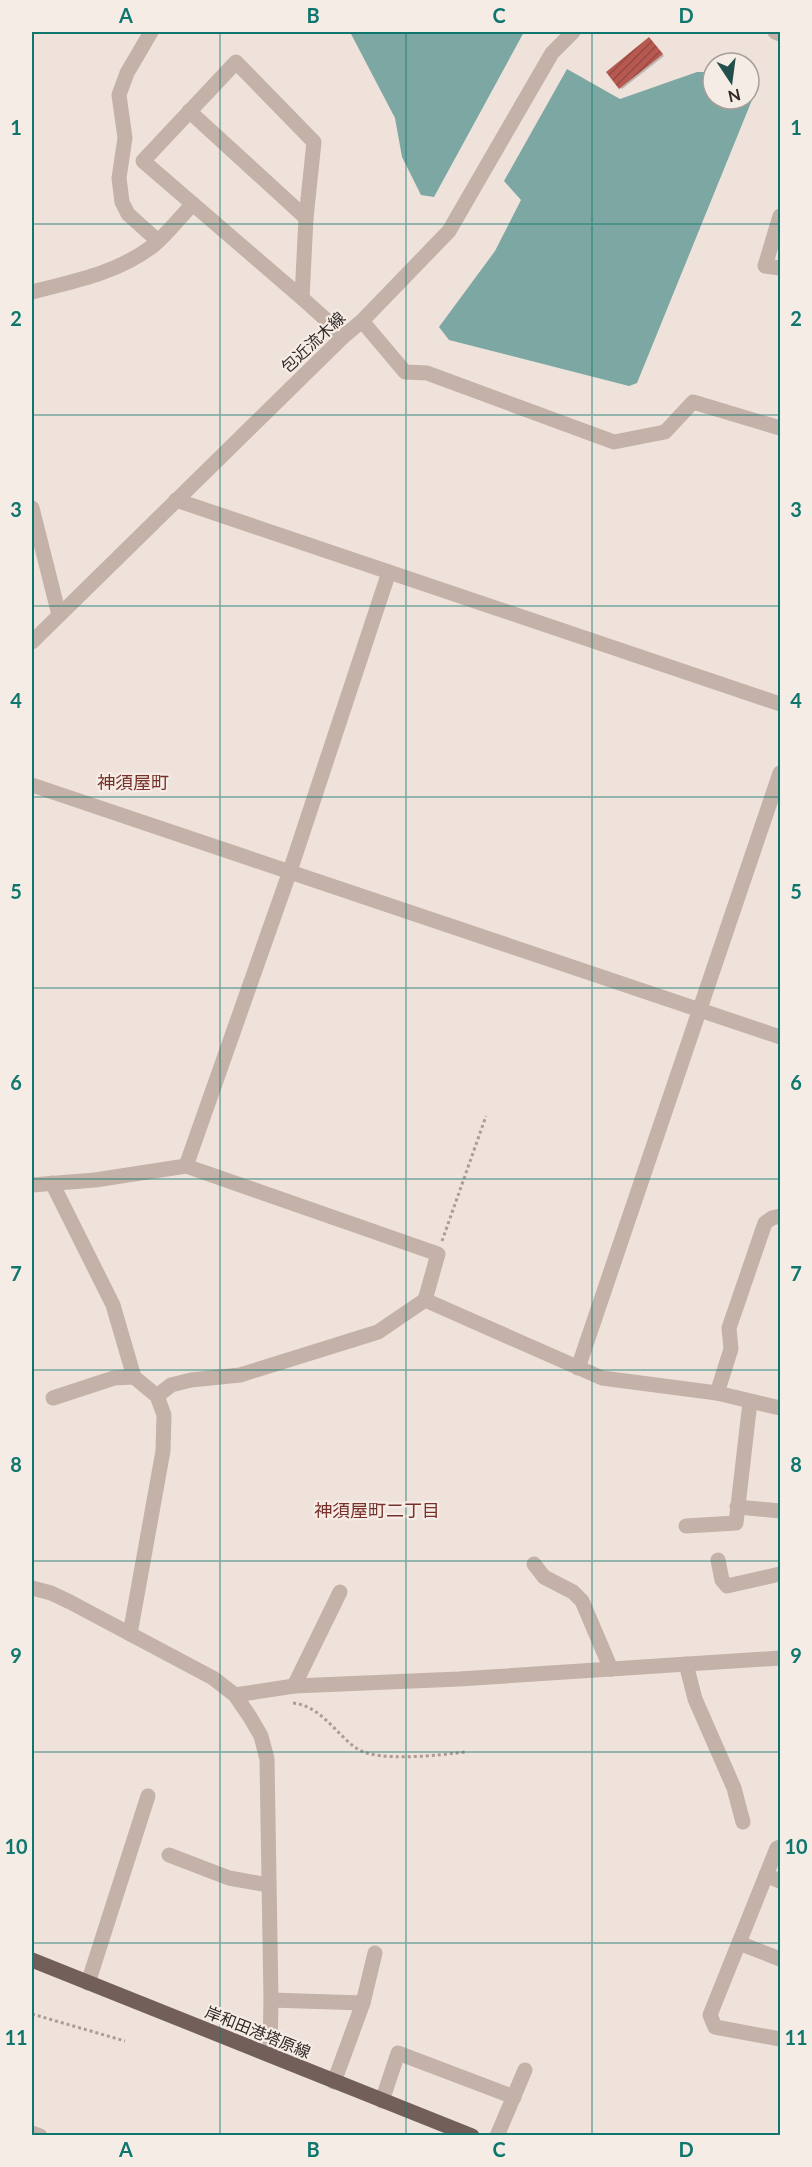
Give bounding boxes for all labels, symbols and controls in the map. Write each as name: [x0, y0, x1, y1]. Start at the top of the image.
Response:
text: A: [118, 3, 133, 27]
text: B: [306, 3, 320, 27]
text: C: [492, 3, 506, 27]
text: D: [678, 3, 694, 27]
north arrow: [701, 51, 761, 111]
text: N: [726, 85, 743, 107]
text: 1: [10, 115, 22, 139]
text: 1: [790, 115, 802, 139]
text: 2: [10, 306, 22, 330]
text: 2: [790, 306, 802, 330]
street label: 包近流木線: [277, 307, 348, 376]
text: 3: [10, 497, 22, 521]
text: 3: [790, 497, 802, 521]
text: 4: [10, 688, 22, 712]
text: 4: [790, 688, 802, 712]
district label: 神須屋町: [97, 771, 169, 793]
text: 5: [10, 879, 22, 903]
text: 5: [790, 879, 802, 903]
text: 6: [10, 1070, 22, 1094]
text: 6: [790, 1070, 802, 1094]
text: 7: [10, 1261, 22, 1285]
text: 7: [790, 1261, 802, 1285]
text: 8: [10, 1452, 22, 1476]
text: 8: [790, 1452, 802, 1476]
district label: 神須屋町二丁目: [314, 1499, 440, 1521]
text: 9: [10, 1643, 22, 1667]
text: 9: [790, 1643, 802, 1667]
text: 10: [4, 1834, 28, 1858]
text: 10: [784, 1834, 808, 1858]
street label: 岸和田港塔原線: [203, 2002, 314, 2061]
text: 11: [4, 2025, 28, 2049]
text: 11: [784, 2025, 808, 2049]
text: A: [118, 2137, 133, 2161]
text: B: [306, 2137, 320, 2161]
text: C: [492, 2137, 506, 2161]
text: D: [678, 2137, 694, 2161]

